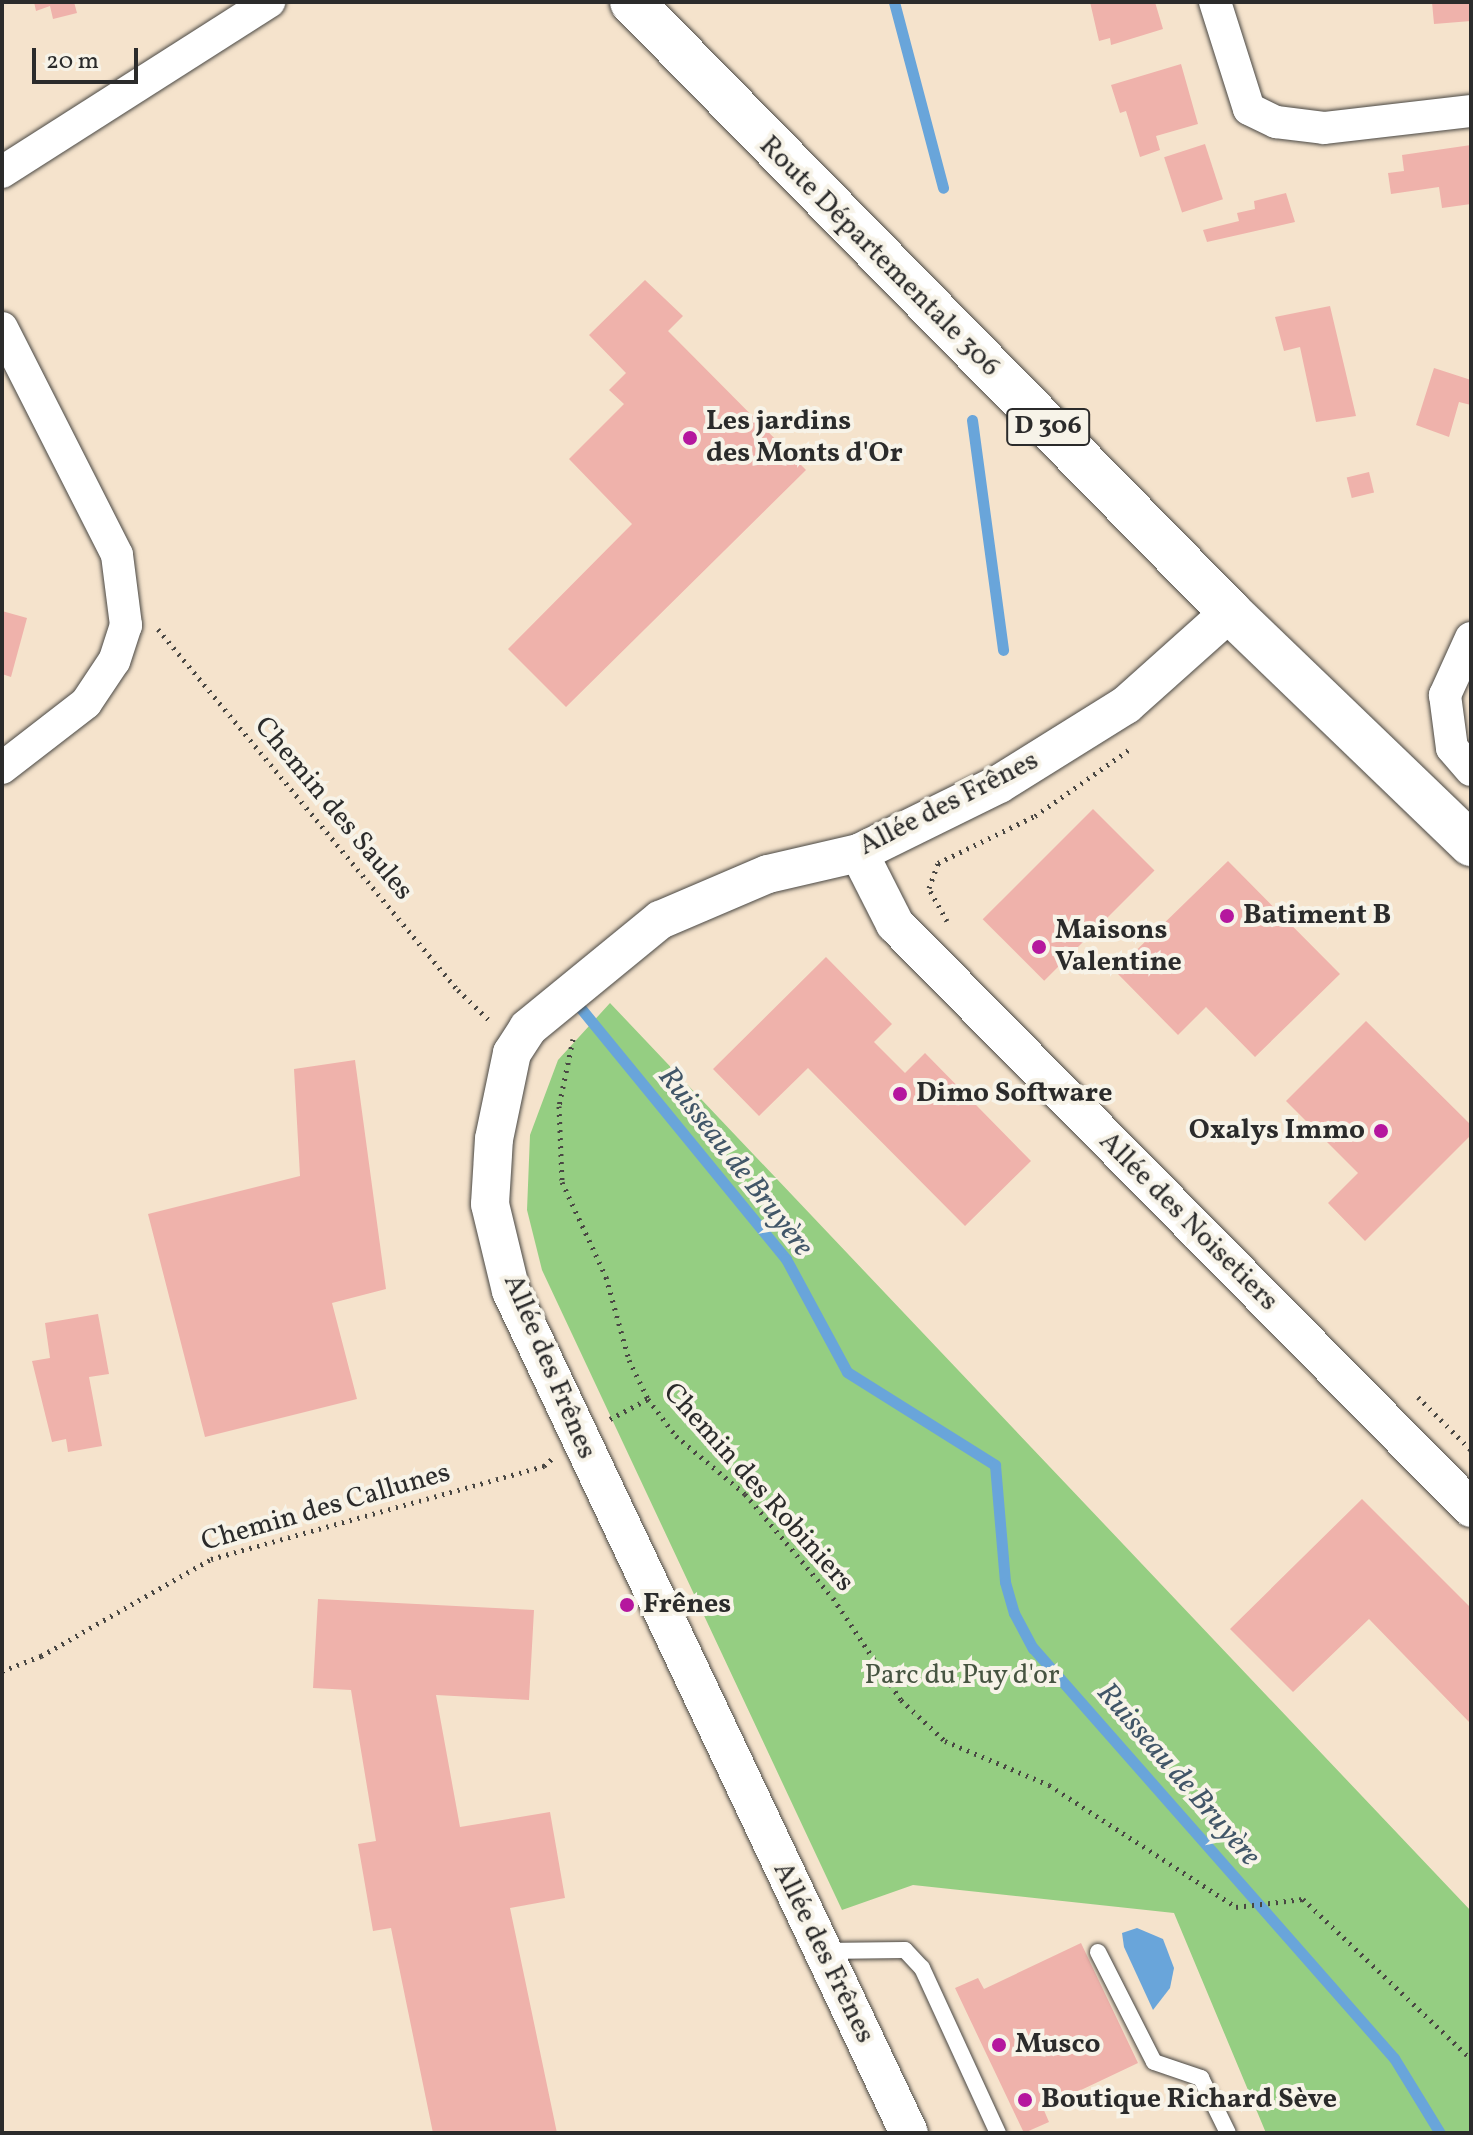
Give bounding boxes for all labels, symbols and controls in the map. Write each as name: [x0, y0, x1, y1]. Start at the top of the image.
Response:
scale bar: [36, 32, 142, 82]
text: 20 m: [46, 45, 99, 79]
street label: Route Départementale 306: [752, 130, 1006, 384]
place label: Les jardins des Monts d'Or: [706, 405, 903, 471]
road number: D 306: [1006, 405, 1090, 449]
marker: Les jardins des Monts d'Or: [681, 429, 699, 447]
street label: Chemin des Saules: [246, 710, 420, 908]
street label: Allée des Frênes: [854, 744, 1044, 864]
place label: Batiment B: [1243, 899, 1391, 933]
marker: Batiment B: [1218, 907, 1236, 925]
place label: Maisons Valentine: [1055, 914, 1182, 980]
marker: Maisons Valentine: [1030, 938, 1048, 956]
water label: Ruisseau de Bruyère: [650, 1060, 820, 1264]
place label: Dimo Software: [916, 1077, 1112, 1111]
marker: Dimo Software: [891, 1085, 909, 1103]
place label: Oxalys Immo: [1189, 1114, 1365, 1148]
marker: Oxalys Immo: [1372, 1122, 1390, 1140]
street label: Allée des Noisetiers: [1091, 1125, 1285, 1319]
street label: Allée des Frênes: [495, 1270, 603, 1464]
street label: Chemin des Robiniers: [655, 1377, 861, 1599]
street label: Chemin des Callunes: [198, 1456, 454, 1560]
place label: Frênes: [643, 1588, 731, 1622]
marker: Frênes: [618, 1596, 636, 1614]
park label: Parc du Puy d'or: [864, 1659, 1060, 1693]
water label: Ruisseau de Bruyère: [1089, 1676, 1267, 1874]
street label: Allée des Frênes: [765, 1857, 881, 2049]
place label: Musco: [1015, 2028, 1101, 2062]
marker: Musco: [990, 2036, 1008, 2054]
place label: Boutique Richard Sève: [1041, 2083, 1337, 2117]
marker: Boutique Richard Sève: [1016, 2091, 1034, 2109]

